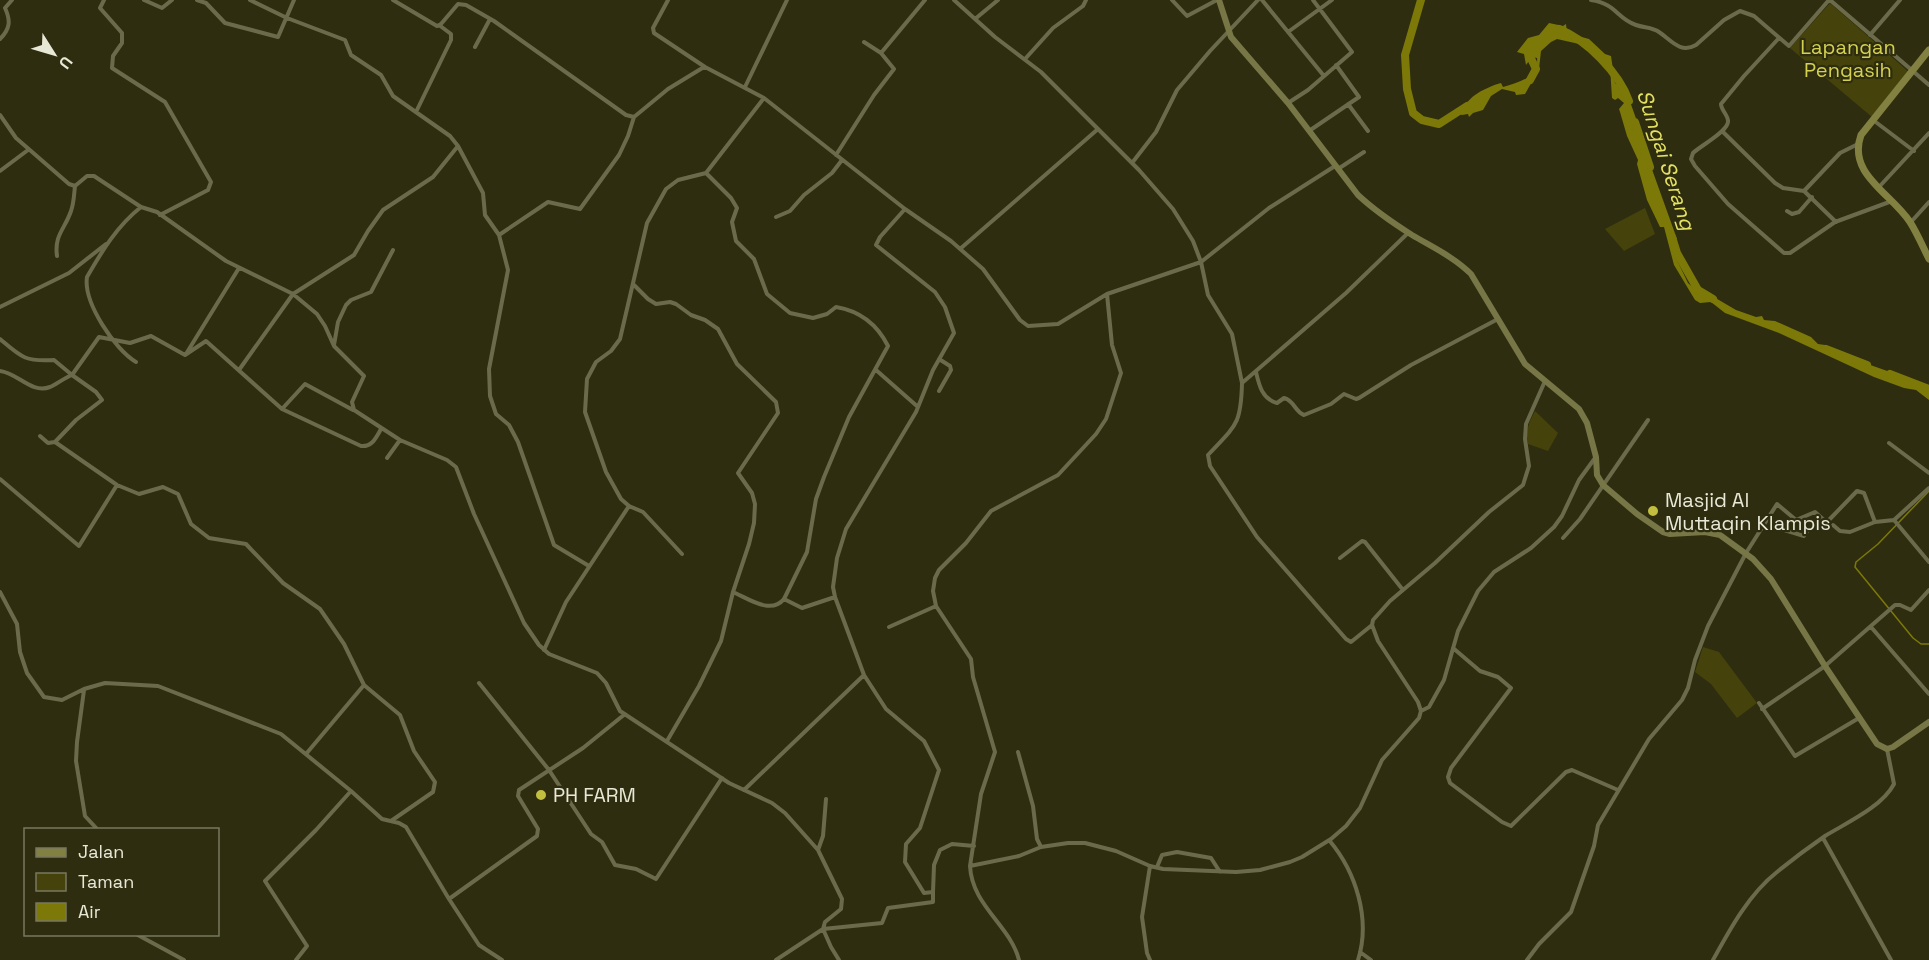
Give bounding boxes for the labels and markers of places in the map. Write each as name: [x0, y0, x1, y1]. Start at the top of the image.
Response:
place label: Masjid Al Muttaqin Klampis: [1665, 487, 1831, 536]
marker: Masjid Al Muttaqin Klampis: [1646, 504, 1660, 518]
place label: PH FARM: [553, 782, 636, 808]
marker: PH FARM: [534, 788, 548, 802]

